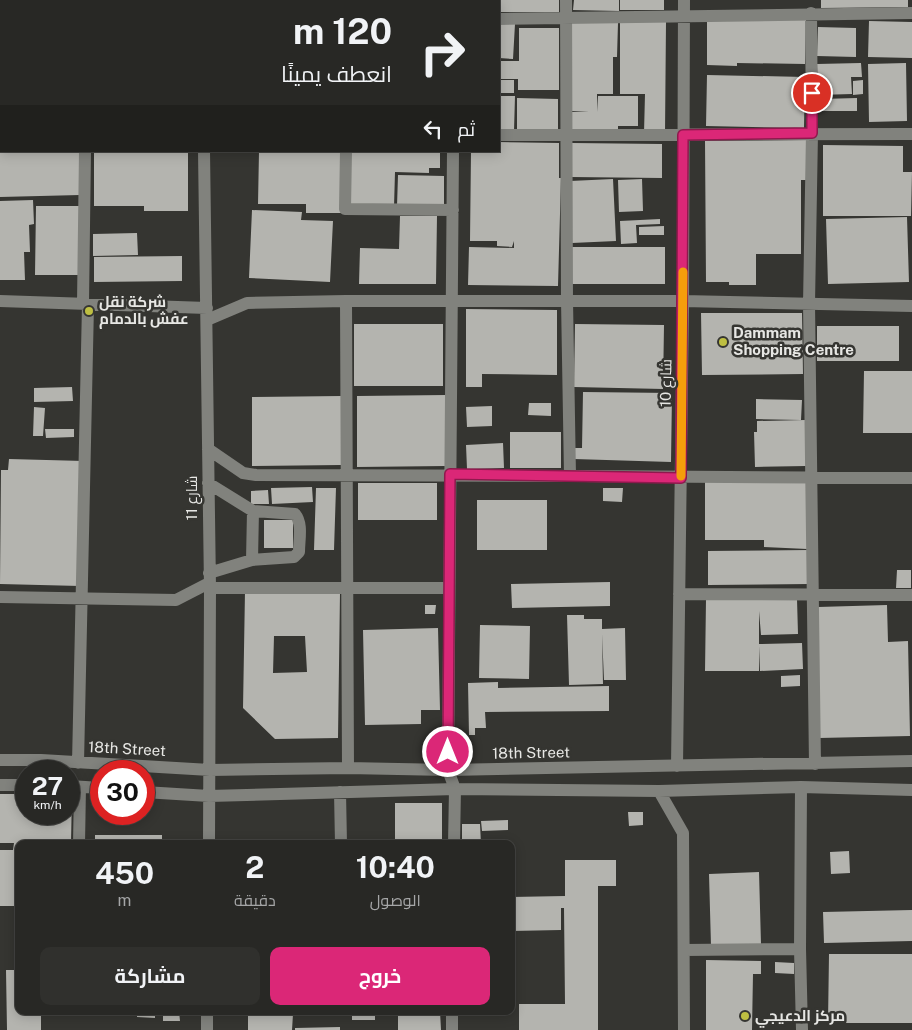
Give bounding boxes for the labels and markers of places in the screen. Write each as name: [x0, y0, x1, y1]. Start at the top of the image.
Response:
pin: [791, 72, 833, 114]
place label: شركة نقل عفش بالدمام: [99, 293, 189, 329]
marker: شركة نقل عفش بالدمام: [83, 305, 95, 317]
place label: Dammam Shopping Centre: [733, 324, 854, 358]
marker: Dammam Shopping Centre: [717, 336, 729, 348]
place label: مركز الدعيجي: [755, 1007, 845, 1028]
marker: مركز الدعيجي: [739, 1010, 751, 1022]

